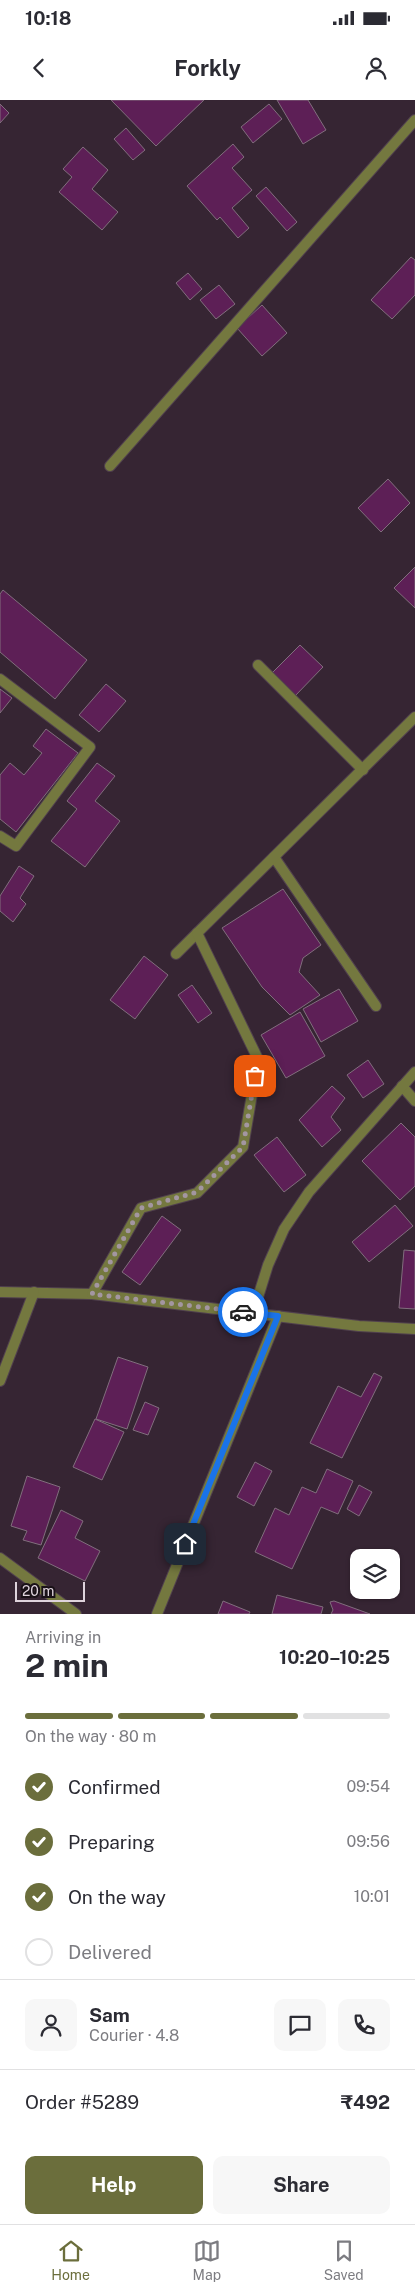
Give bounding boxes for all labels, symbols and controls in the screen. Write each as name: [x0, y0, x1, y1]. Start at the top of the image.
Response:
text: 10:18: [25, 7, 71, 29]
icon: back: [25, 54, 53, 82]
icon: person: [362, 54, 390, 82]
text: Forkly: [174, 55, 241, 81]
pin: [234, 1055, 276, 1097]
icon: bag: [241, 1062, 269, 1090]
courier: [218, 1287, 268, 1337]
icon: car: [229, 1298, 257, 1326]
pin: [164, 1523, 206, 1565]
icon: home: [171, 1530, 199, 1558]
map controls: [350, 1549, 400, 1599]
button: layers: [350, 1549, 400, 1599]
scale bar: [15, 1579, 85, 1602]
text: 20 m: [22, 1583, 54, 1599]
text: Arriving in: [25, 1628, 101, 1647]
text: 10:20–10:25: [279, 1646, 390, 1668]
text: 2 min: [25, 1647, 109, 1684]
text: On the way · 80 m: [25, 1727, 156, 1746]
icon: check: [25, 1773, 53, 1801]
text: Confirmed: [68, 1776, 161, 1798]
text: 09:54: [346, 1777, 390, 1796]
icon: check: [25, 1828, 53, 1856]
text: Preparing: [68, 1831, 155, 1853]
text: 09:56: [347, 1832, 390, 1851]
icon: check: [25, 1883, 53, 1911]
text: On the way: [68, 1886, 166, 1908]
text: 10:01: [354, 1887, 390, 1906]
text: Delivered: [68, 1941, 152, 1963]
button: person: [25, 1999, 77, 2051]
button: chat: [274, 1999, 326, 2051]
button: phone: [338, 1999, 390, 2051]
text: Sam: [89, 2004, 130, 2026]
text: Courier · 4.8: [89, 2026, 179, 2045]
text: Order #5289: [25, 2091, 139, 2113]
text: ₹492: [341, 2091, 390, 2113]
button: Help: [25, 2156, 203, 2214]
button: Share: [213, 2156, 390, 2214]
tab: Home: [51, 2237, 90, 2283]
tab: Map: [193, 2237, 221, 2283]
tab: Saved: [324, 2237, 364, 2283]

